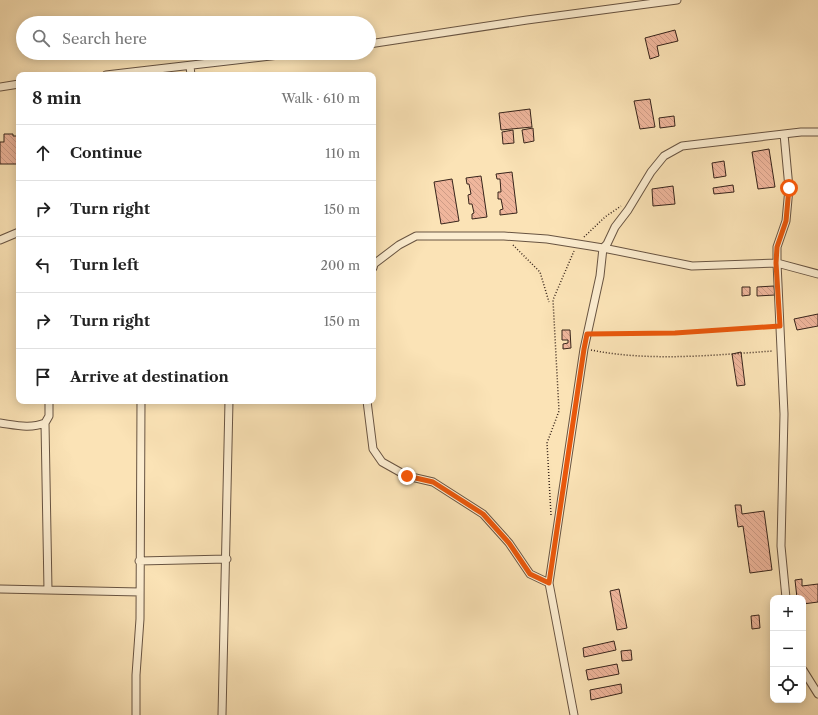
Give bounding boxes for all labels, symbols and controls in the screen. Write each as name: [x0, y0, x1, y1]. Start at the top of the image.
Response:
search box: [16, 16, 376, 60]
icon: search: [30, 27, 52, 49]
text: Search here: [62, 29, 147, 48]
text: 8 min: [32, 88, 81, 108]
text: Walk · 610 m: [281, 90, 360, 106]
icon: ahead: [32, 142, 54, 164]
text: Continue: [70, 143, 142, 162]
text: 110 m: [325, 145, 360, 161]
route start: [780, 179, 798, 197]
icon: right: [32, 198, 54, 220]
text: Turn right: [70, 199, 150, 218]
text: 150 m: [324, 201, 360, 217]
icon: left: [32, 254, 54, 276]
text: Turn left: [70, 255, 139, 274]
text: 200 m: [320, 257, 360, 273]
icon: right: [32, 310, 54, 332]
text: Turn right: [70, 311, 150, 330]
text: 150 m: [324, 313, 360, 329]
icon: arrive: [32, 366, 54, 388]
text: Arrive at destination: [70, 367, 229, 386]
route end: [398, 467, 416, 485]
map controls: [770, 595, 806, 703]
button: +: [770, 595, 806, 631]
button: −: [770, 631, 806, 667]
button: locate: [770, 667, 806, 703]

